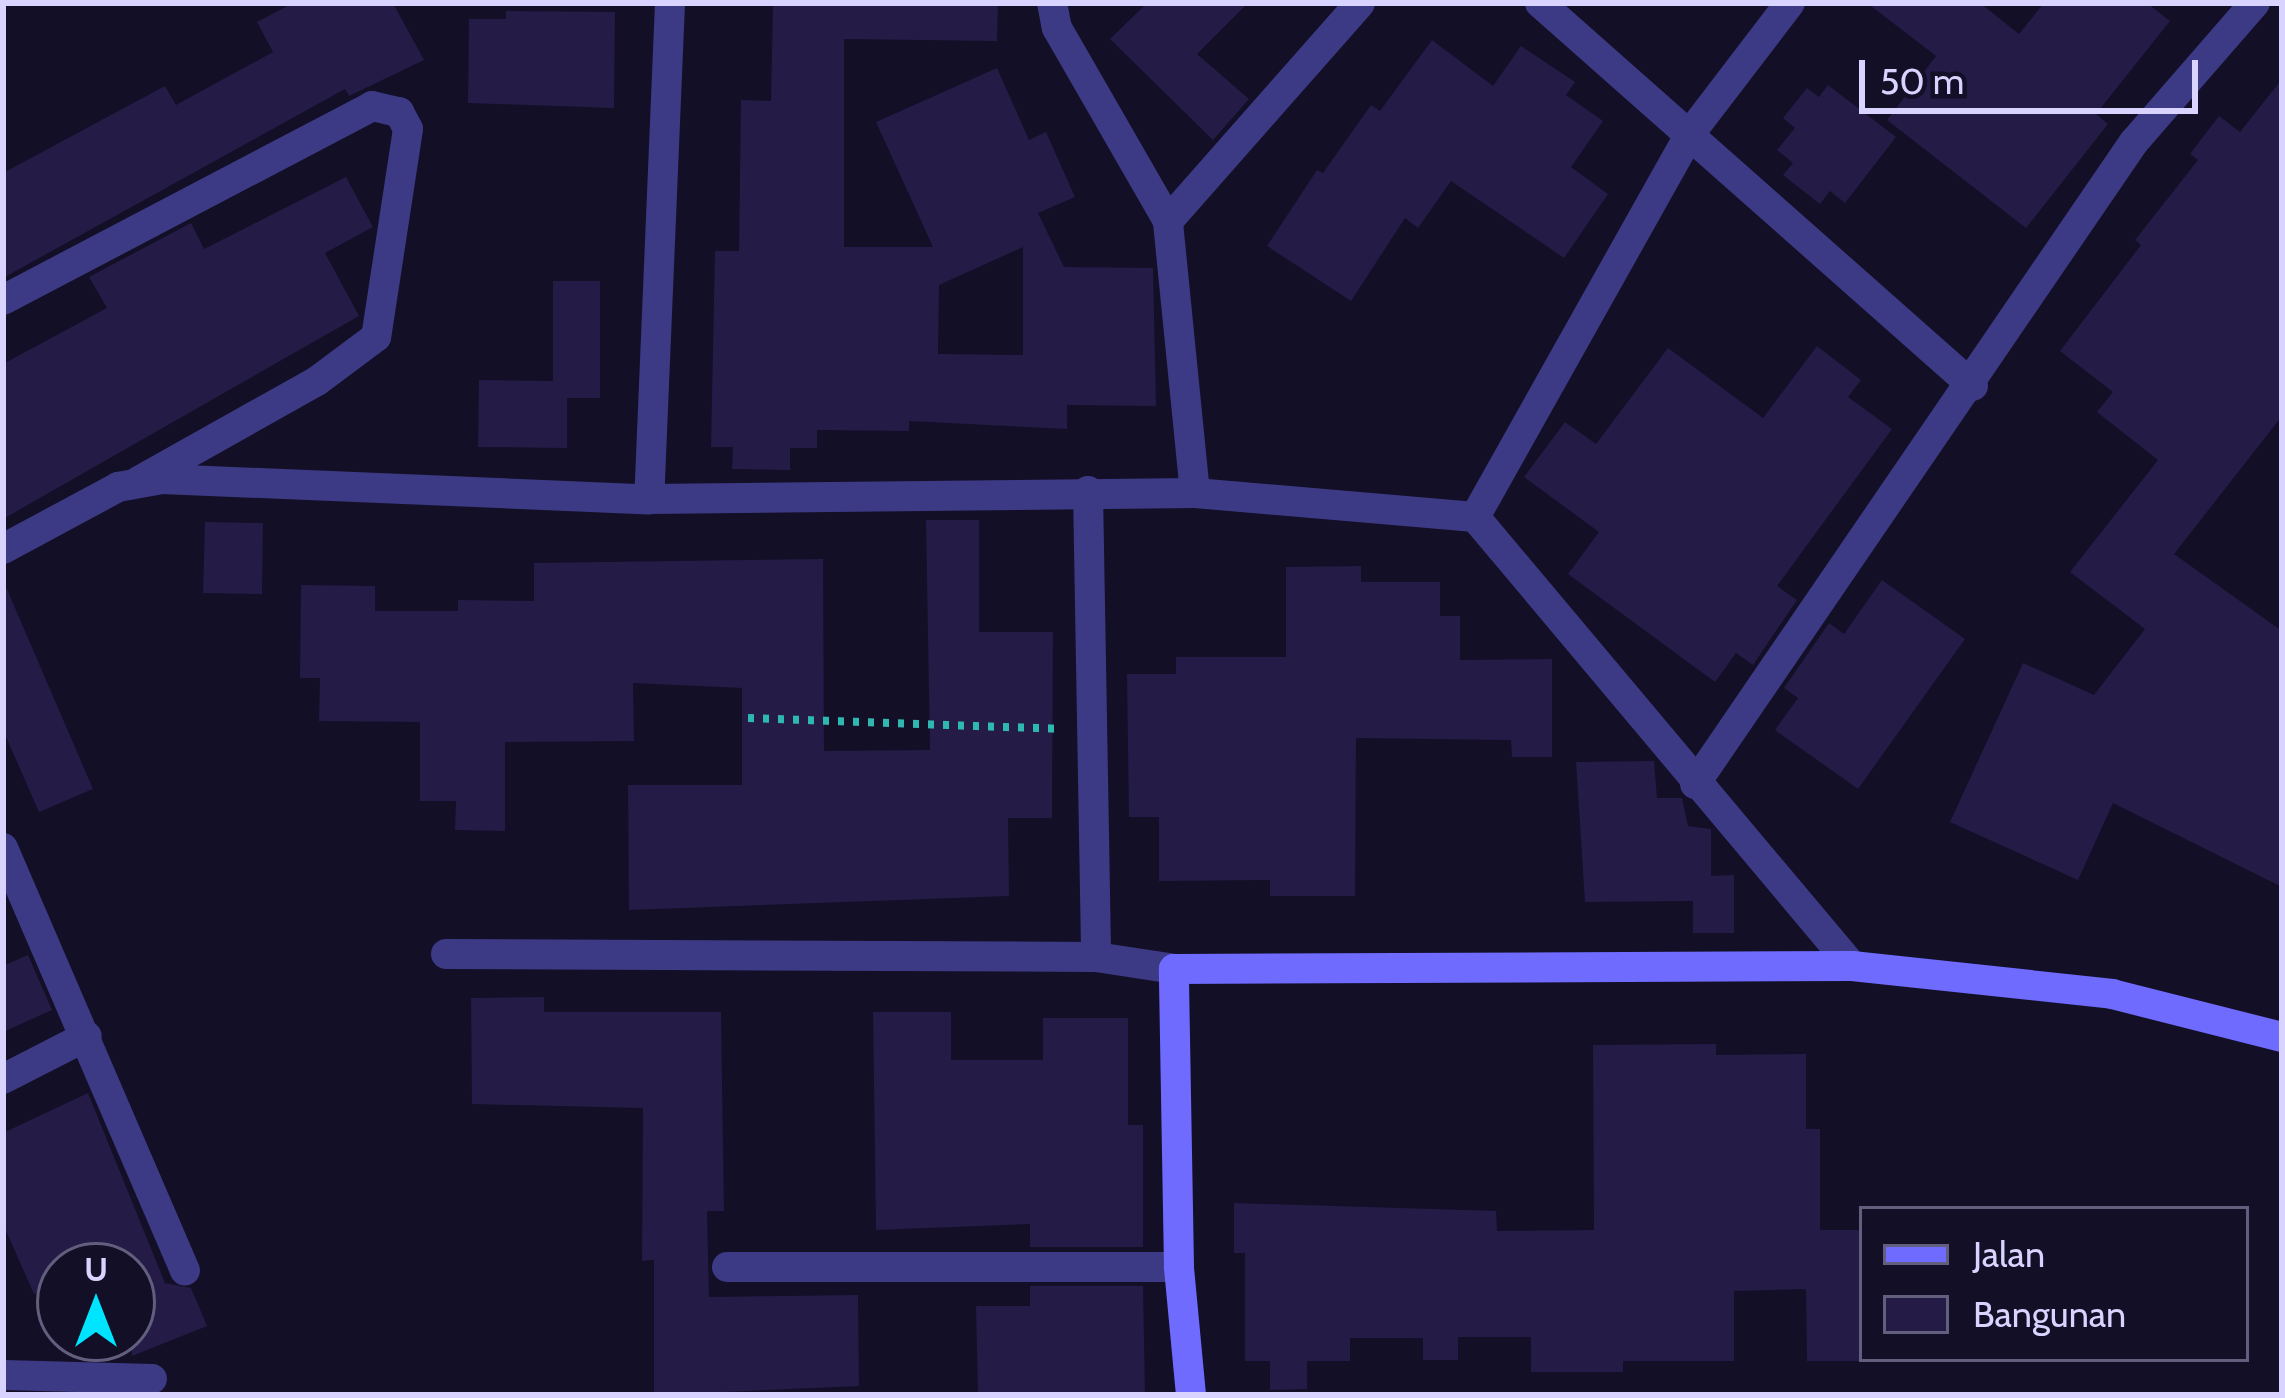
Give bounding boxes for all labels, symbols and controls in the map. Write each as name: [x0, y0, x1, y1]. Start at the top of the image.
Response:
scale bar: [1865, 36, 2204, 110]
text: 50 m: [1880, 59, 1964, 103]
legend: [1859, 1206, 2249, 1362]
text: Jalan: [1973, 1232, 2045, 1276]
north arrow: [36, 1242, 156, 1362]
text: U: [84, 1249, 108, 1289]
text: Bangunan: [1973, 1292, 2126, 1336]

